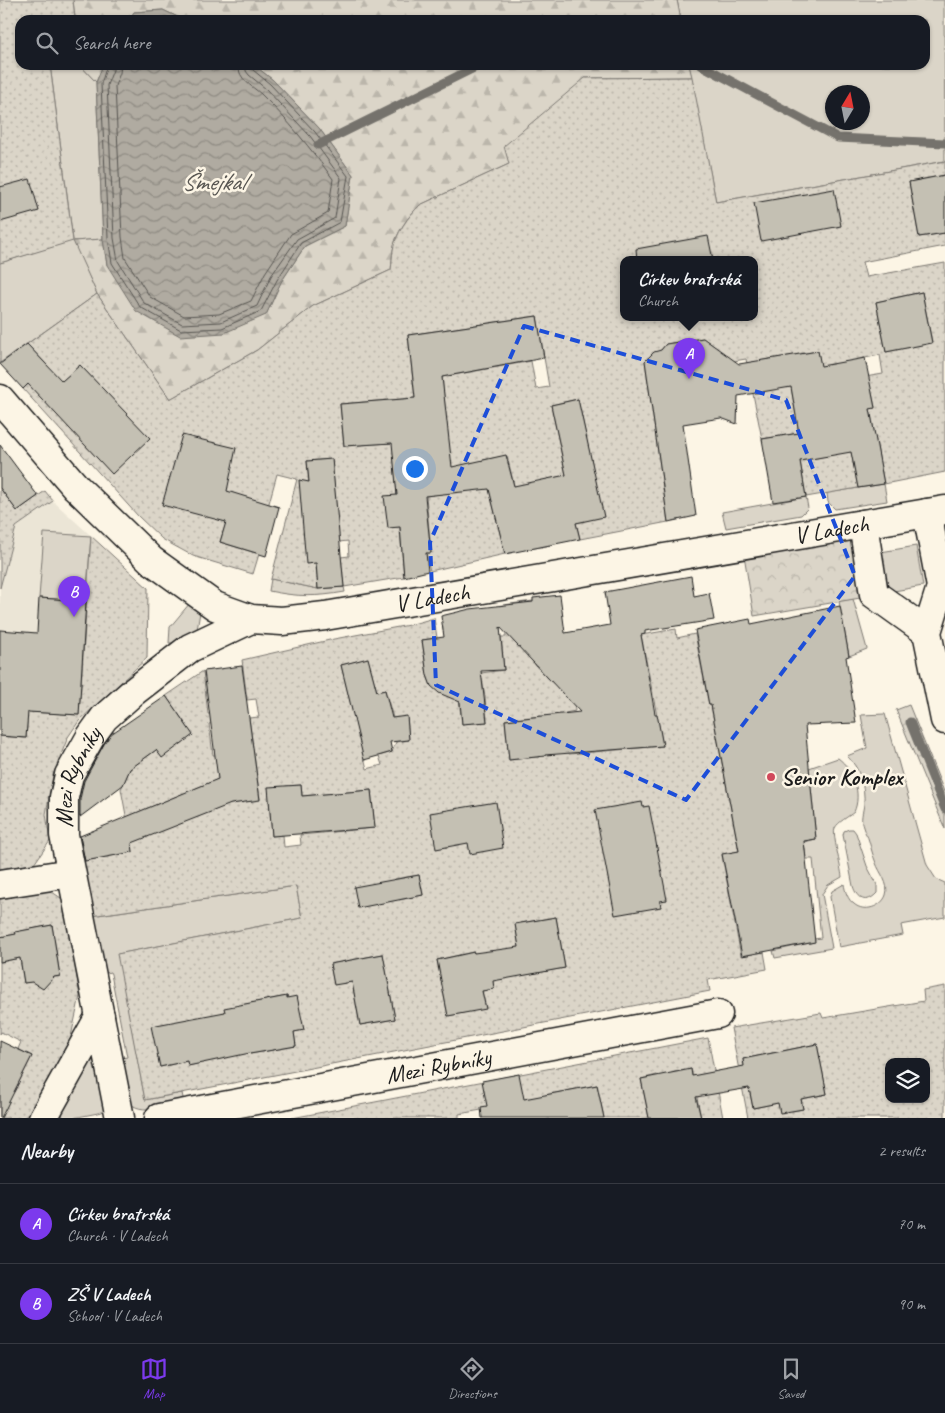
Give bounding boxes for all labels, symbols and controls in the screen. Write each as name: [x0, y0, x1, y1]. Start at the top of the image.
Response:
search box: [15, 15, 930, 70]
icon: search: [33, 29, 61, 57]
text: Search here: [73, 31, 150, 55]
north arrow: [825, 85, 870, 130]
water label: Šmejkal: [182, 166, 253, 198]
popup: [620, 256, 758, 321]
text: Církev bratrská: [638, 267, 740, 291]
text: Church: [638, 291, 678, 311]
pin: A: [673, 338, 705, 379]
your location: [402, 456, 428, 482]
street label: V Ladech: [792, 508, 872, 551]
pin: B: [58, 576, 90, 617]
street label: V Ladech: [393, 576, 473, 619]
street label: Mezi Rybníky: [49, 719, 109, 827]
place label: Senior Komplex: [781, 762, 905, 792]
marker: Senior Komplex: [765, 771, 777, 783]
street label: Mezi Rybníky: [383, 1041, 495, 1090]
map controls: [885, 1058, 930, 1103]
button: layers: [885, 1058, 930, 1103]
text: Nearby: [20, 1138, 73, 1164]
text: 2 results: [878, 1141, 925, 1161]
text: Církev bratrská: [67, 1202, 169, 1226]
text: A: [32, 1214, 40, 1234]
text: 70 m: [898, 1214, 925, 1234]
text: Church · V Ladech: [67, 1226, 168, 1246]
text: ZŠ V Ladech: [67, 1282, 151, 1306]
text: B: [32, 1294, 40, 1314]
text: 90 m: [898, 1294, 925, 1314]
text: School · V Ladech: [67, 1306, 162, 1326]
tab: Map: [140, 1355, 168, 1402]
tab: Directions: [448, 1355, 497, 1402]
tab: Saved: [777, 1355, 805, 1402]

